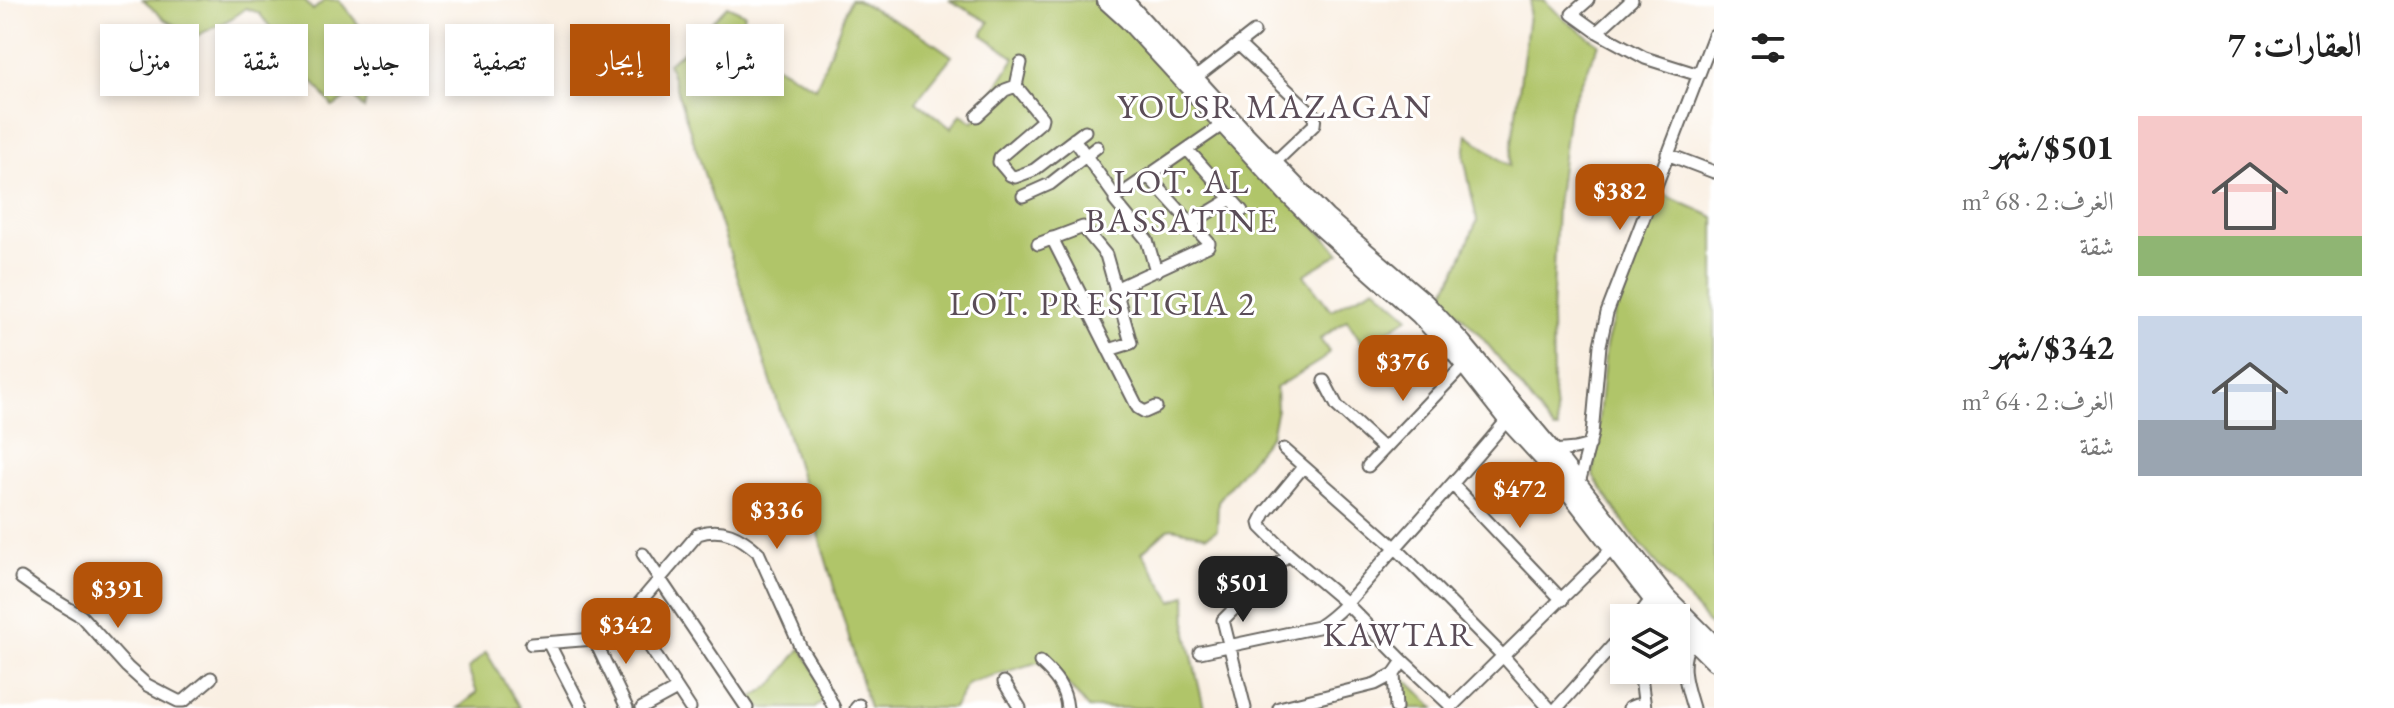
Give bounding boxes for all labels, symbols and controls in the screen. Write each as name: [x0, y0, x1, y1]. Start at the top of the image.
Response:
text: العقارات: 7: [2228, 22, 2362, 66]
chip: منزل: [100, 24, 199, 96]
chip: شقة: [215, 24, 308, 96]
chip: جديد: [324, 24, 429, 96]
chip: تصفية: [445, 24, 554, 96]
chip: إيجار: [570, 24, 670, 96]
chip: شراء: [686, 24, 784, 96]
icon: filters: [1746, 26, 1790, 70]
district label: YOUSR MAZAGAN: [1117, 84, 1433, 128]
text: $501/شهر: [1992, 125, 2114, 169]
icon: home: [2202, 148, 2298, 244]
district label: LOT. AL BASSATINE: [1085, 159, 1279, 242]
pin: $382: [1573, 164, 1667, 232]
text: $382: [1593, 173, 1647, 207]
text: الغرف: 2 · 68 m²: [1962, 184, 2114, 218]
text: شقة: [2080, 229, 2114, 263]
district label: LOT. PRESTIGIA 2: [949, 281, 1257, 325]
text: $342/شهر: [1992, 325, 2114, 369]
pin: $376: [1356, 335, 1450, 403]
text: $376: [1376, 344, 1430, 378]
icon: home: [2202, 348, 2298, 444]
text: الغرف: 2 · 64 m²: [1962, 384, 2114, 418]
text: شقة: [2080, 429, 2114, 463]
pin: $472: [1473, 462, 1567, 530]
text: $472: [1493, 471, 1547, 505]
pin: $336: [730, 483, 824, 551]
text: $336: [750, 492, 804, 526]
pin: $501: [1196, 556, 1290, 624]
pin: $391: [71, 562, 165, 630]
text: $501: [1216, 565, 1270, 599]
text: $391: [91, 571, 145, 605]
pin: $342: [579, 598, 673, 666]
map controls: [1610, 604, 1690, 684]
button: layers: [1610, 604, 1690, 684]
text: $342: [599, 607, 653, 641]
district label: KAWTAR: [1323, 612, 1475, 656]

